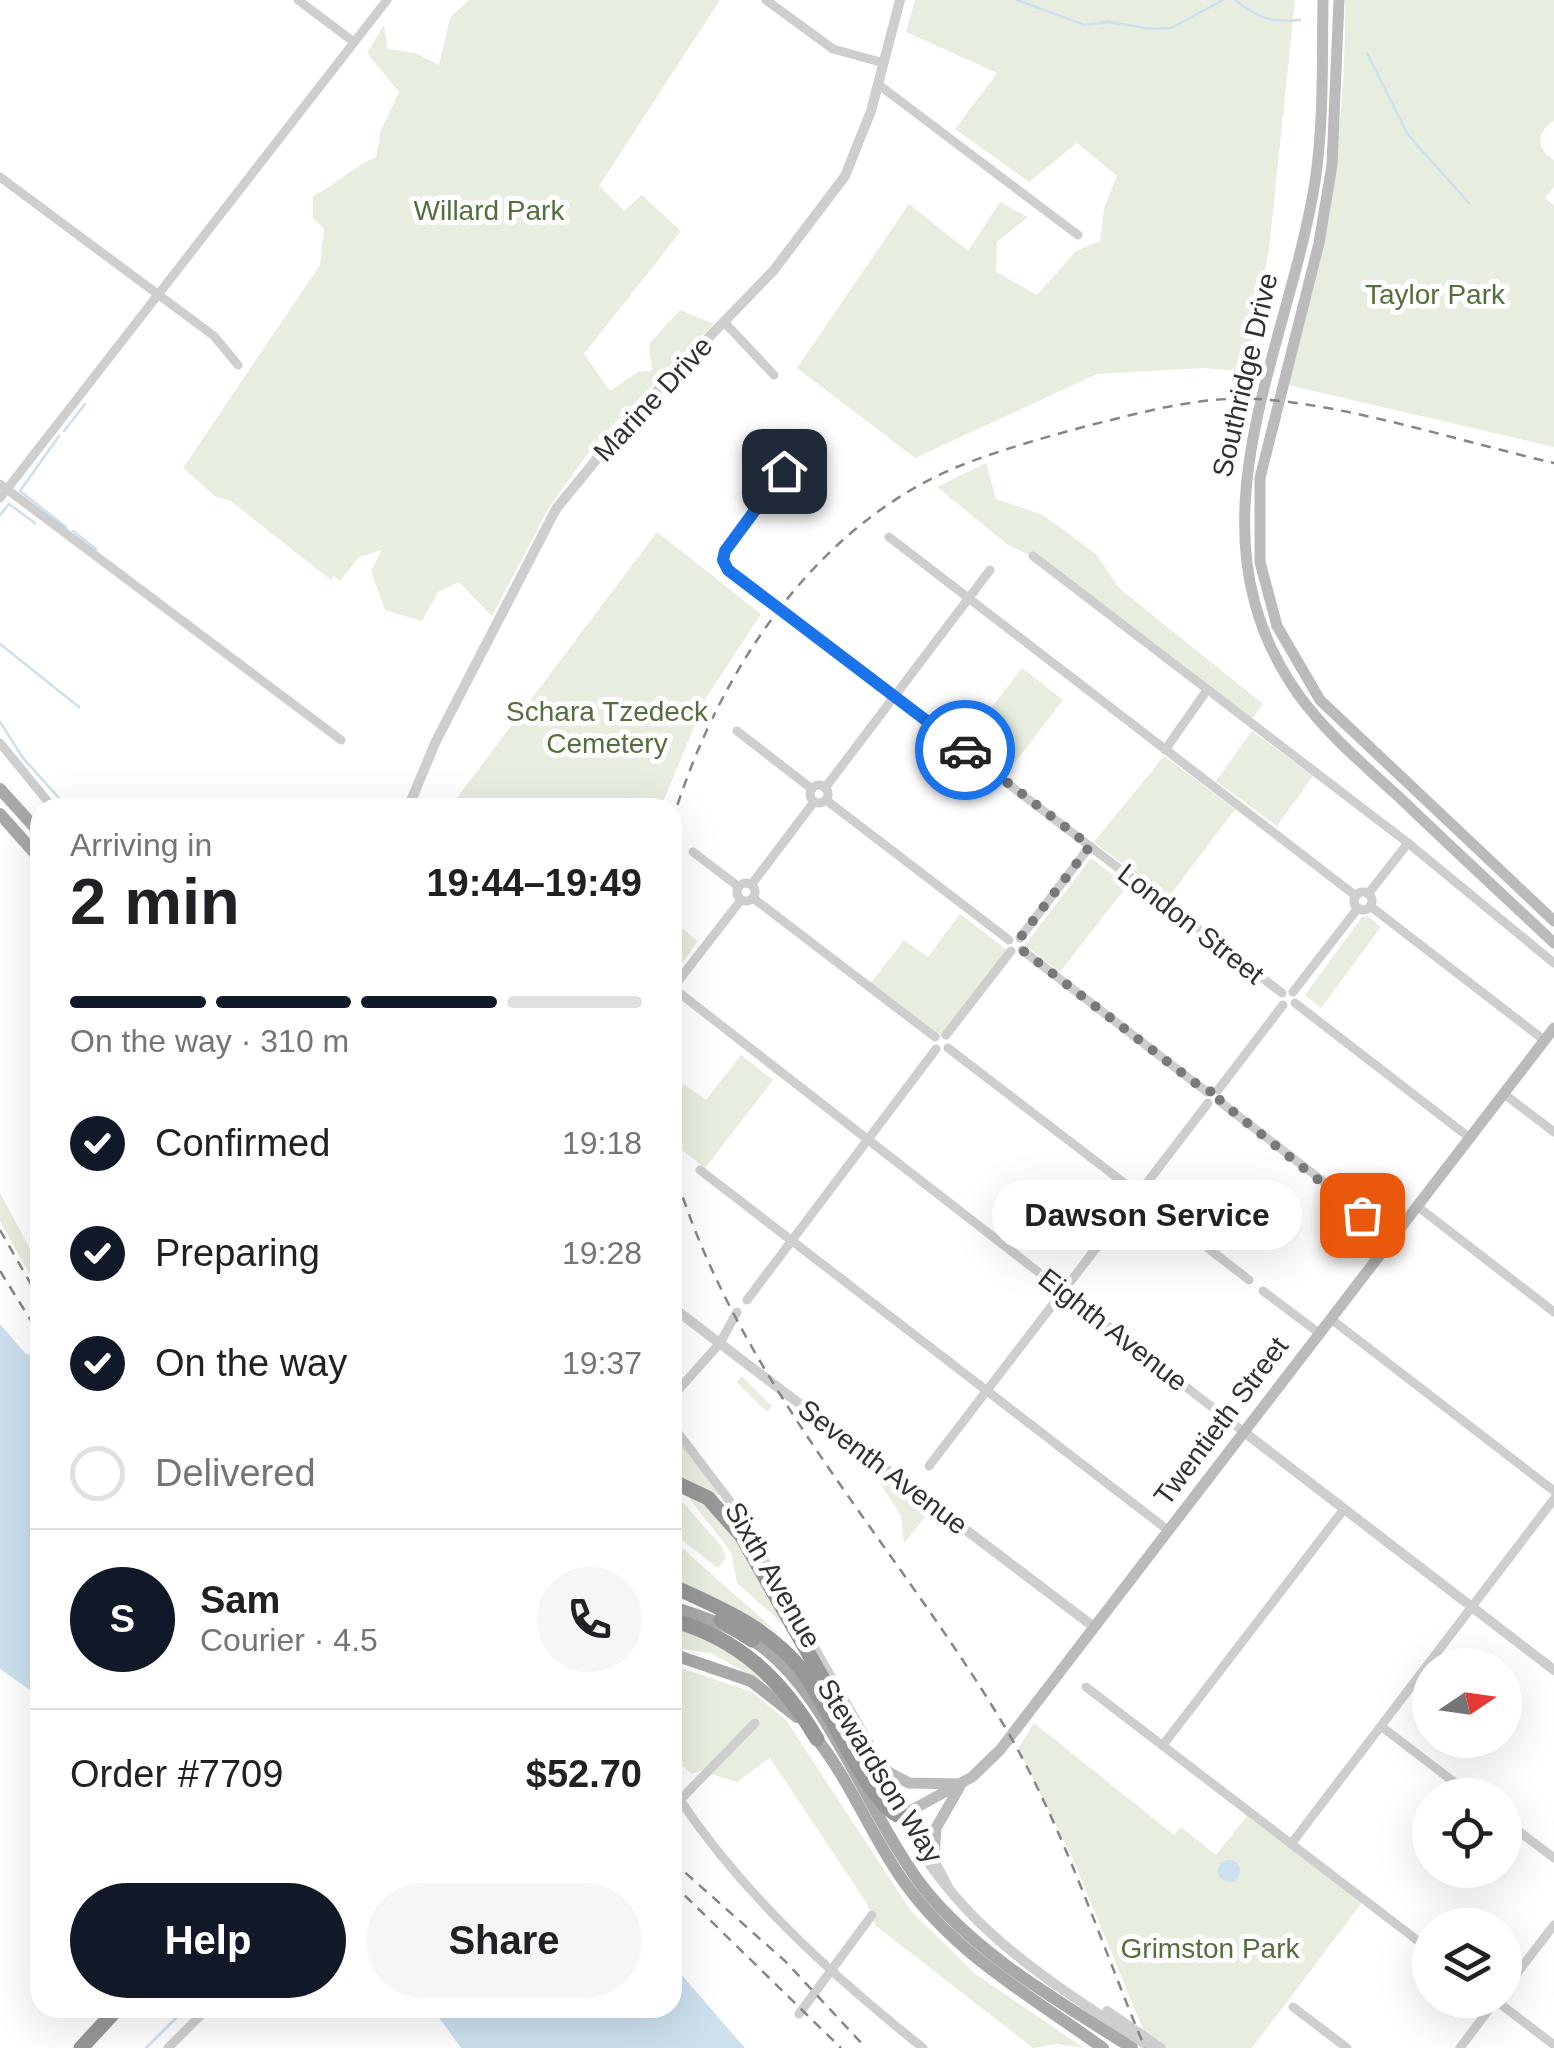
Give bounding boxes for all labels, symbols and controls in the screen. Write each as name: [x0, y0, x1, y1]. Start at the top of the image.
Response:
park label: Willard Park: [414, 195, 565, 226]
street label: Southridge Drive: [1206, 270, 1284, 480]
park label: Taylor Park: [1365, 279, 1506, 310]
street label: Marine Drive: [588, 330, 718, 468]
pin: [742, 429, 827, 514]
icon: home: [757, 444, 812, 499]
park label: Schara Tzedeck Cemetery: [506, 696, 709, 759]
courier: [915, 700, 1015, 800]
icon: car: [938, 723, 993, 778]
text: Arriving in: [70, 827, 212, 863]
street label: London Street: [1112, 858, 1270, 991]
text: 19:44–19:49: [426, 862, 642, 904]
text: 2 min: [70, 865, 240, 938]
text: On the way · 310 m: [70, 1023, 349, 1059]
icon: check: [70, 1116, 125, 1171]
text: Confirmed: [155, 1122, 330, 1164]
text: 19:18: [562, 1125, 642, 1161]
pin: [1320, 1173, 1405, 1258]
callout: Dawson Service: [992, 1180, 1302, 1250]
icon: bag: [1335, 1188, 1390, 1243]
text: Dawson Service: [1024, 1197, 1270, 1233]
icon: check: [70, 1226, 125, 1281]
text: Preparing: [155, 1232, 320, 1274]
text: 19:28: [562, 1235, 642, 1271]
street label: Eighth Avenue: [1032, 1262, 1194, 1398]
street label: Twentieth Street: [1148, 1331, 1294, 1511]
icon: check: [70, 1336, 125, 1391]
text: On the way: [155, 1342, 347, 1384]
text: 19:37: [562, 1345, 642, 1381]
street label: Seventh Avenue: [792, 1393, 974, 1541]
text: Delivered: [155, 1452, 316, 1494]
street label: Sixth Avenue: [719, 1497, 827, 1653]
button: phone: [537, 1567, 642, 1672]
text: Sam: [200, 1579, 280, 1621]
text: S: [110, 1598, 135, 1640]
text: Courier · 4.5: [200, 1622, 378, 1658]
north arrow: [1412, 1648, 1522, 1758]
map controls: [1412, 1648, 1522, 2018]
street label: Stewardson Way: [811, 1673, 949, 1869]
text: Order #7709: [70, 1753, 283, 1795]
text: $52.70: [526, 1753, 642, 1795]
button: locate: [1412, 1778, 1522, 1888]
button: Help: [70, 1883, 346, 1998]
button: Share: [366, 1883, 642, 1998]
button: layers: [1412, 1908, 1522, 2018]
park label: Grimston Park: [1121, 1933, 1300, 1964]

